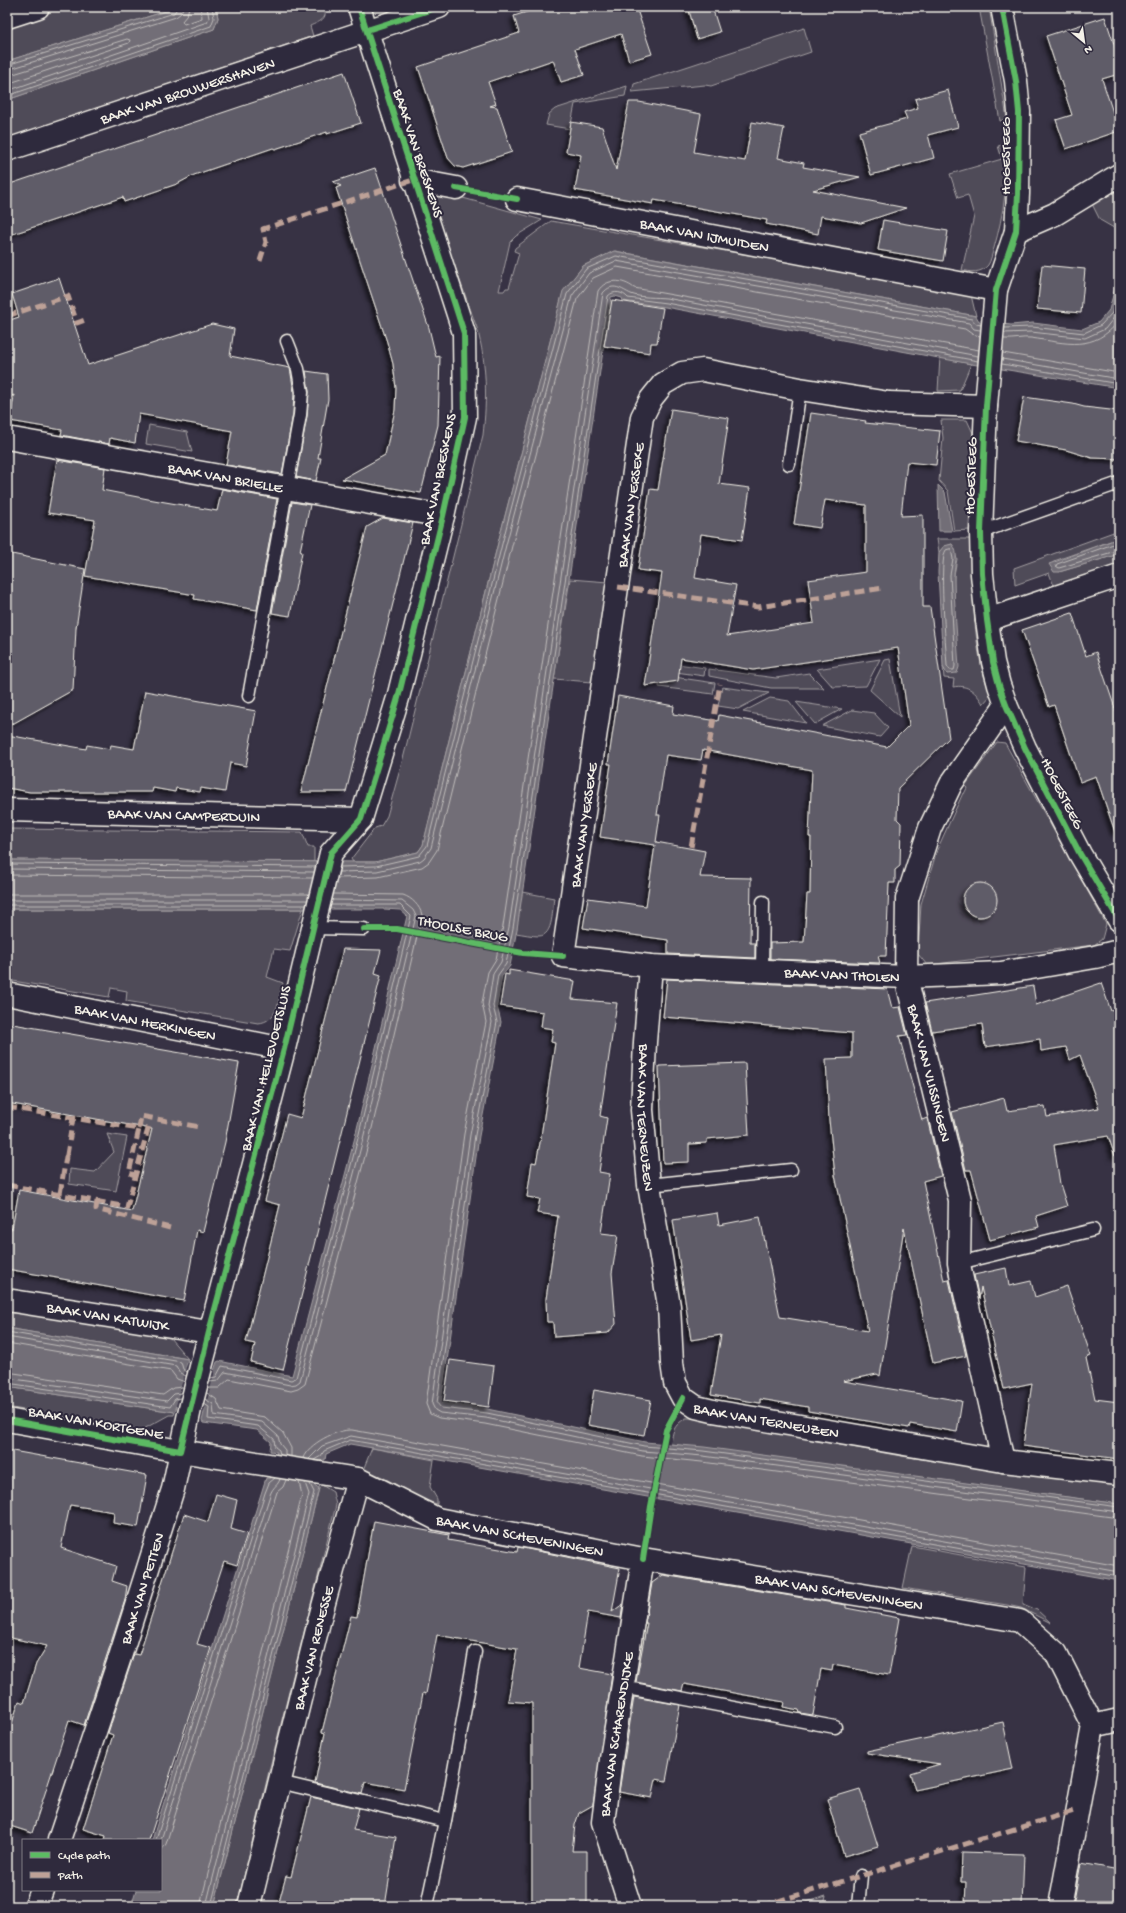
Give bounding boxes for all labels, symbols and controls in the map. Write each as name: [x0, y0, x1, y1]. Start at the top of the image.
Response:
north arrow: [1064, 22, 1104, 62]
text: N: [1082, 42, 1094, 56]
street label: BAAK VAN BROUWERSHAVEN: [97, 55, 278, 130]
street label: BAAK VAN BRESKENS: [388, 86, 446, 220]
street label: HOGESTEEG: [998, 117, 1016, 195]
street label: BAAK VAN IJMUIDEN: [637, 215, 770, 258]
street label: BAAK VAN BRESKENS: [416, 412, 462, 548]
street label: HOGESTEEG: [962, 437, 982, 515]
street label: BAAK VAN YERSEKE: [614, 441, 650, 570]
street label: BAAK VAN BRIELLE: [165, 460, 285, 498]
street label: HOGESTEEG: [1036, 755, 1087, 833]
street label: BAAK VAN YERSEKE: [567, 761, 603, 890]
street label: BAAK VAN CAMPERDUIN: [106, 806, 261, 827]
street label: THOOLSE BRUG: [415, 912, 510, 948]
street label: BAAK VAN THOLEN: [783, 965, 900, 988]
street label: BAAK VAN HELLEVOETSLUIS: [237, 984, 296, 1154]
street label: BAAK VAN HERKINGEN: [72, 1000, 217, 1046]
street label: BAAK VAN VLISSINGEN: [902, 1002, 954, 1144]
street label: BAAK VAN TERNEUZEN: [631, 1043, 657, 1193]
street label: BAAK VAN KATWIJK: [44, 1299, 171, 1337]
street label: BAAK VAN TERNEUZEN: [690, 1399, 840, 1444]
street label: BAAK VAN KORTGENE: [26, 1403, 165, 1445]
street label: BAAK VAN SCHEVENINGEN: [433, 1512, 605, 1562]
street label: BAAK VAN PETTEN: [117, 1531, 170, 1648]
street label: BAAK VAN SCHEVENINGEN: [752, 1570, 924, 1616]
street label: BAAK VAN RENESSE: [290, 1584, 339, 1713]
street label: BAAK VAN SCHARENDIJKE: [597, 1650, 639, 1819]
legend: [22, 1839, 162, 1891]
text: Cycle path: [58, 1850, 111, 1864]
text: Path: [57, 1870, 83, 1884]

